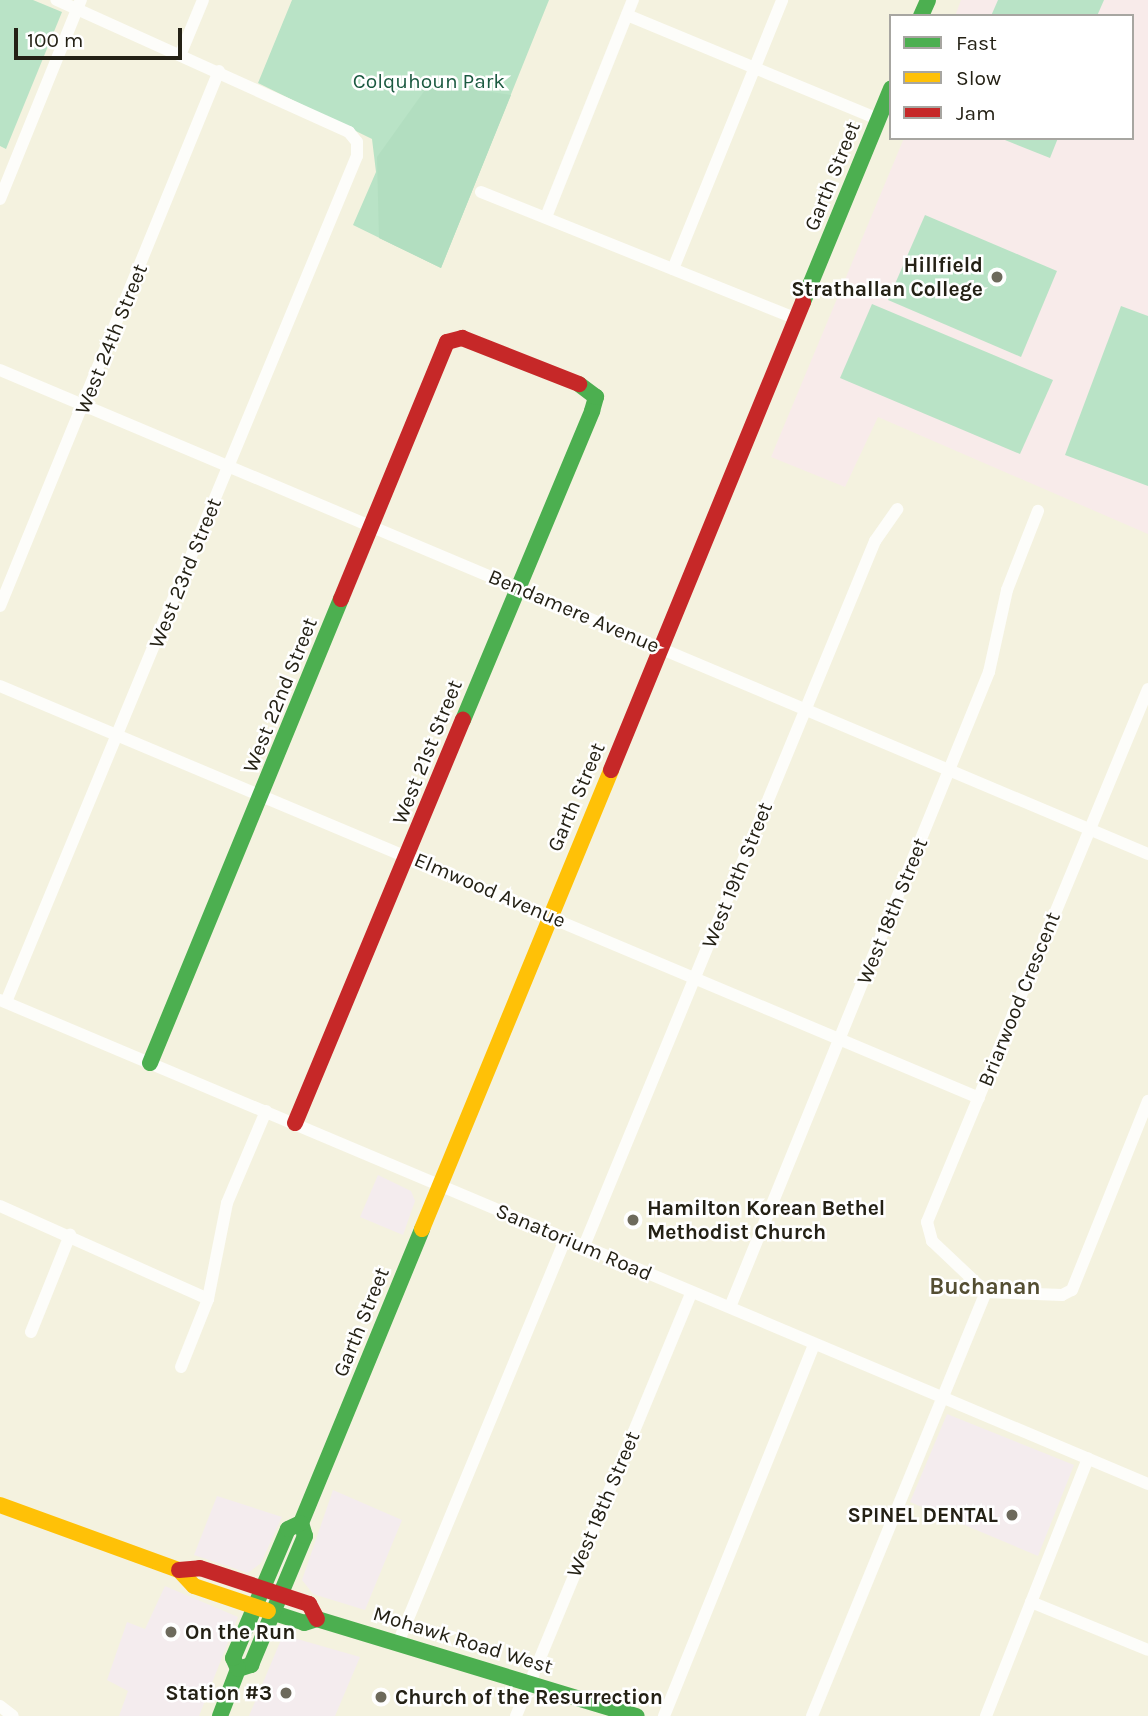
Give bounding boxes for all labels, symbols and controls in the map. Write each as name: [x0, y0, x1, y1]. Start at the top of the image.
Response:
scale bar: [18, 14, 186, 58]
legend: [889, 14, 1134, 140]
text: 100 m: [27, 28, 84, 52]
text: Fast: [956, 31, 997, 55]
text: Slow: [956, 66, 1001, 90]
park label: Colquhoun Park: [353, 68, 505, 94]
text: Jam: [956, 101, 996, 125]
street label: Garth Street: [799, 118, 865, 234]
place label: Hillfield Strathallan College: [791, 252, 983, 302]
street label: West 24th Street: [69, 260, 153, 418]
marker: Hillfield Strathallan College: [989, 269, 1005, 285]
street label: West 23rd Street: [143, 494, 227, 652]
street label: Bendamere Avenue: [485, 564, 663, 658]
street label: West 22nd Street: [237, 614, 323, 776]
street label: West 21st Street: [387, 676, 467, 828]
street label: Garth Street: [542, 739, 610, 855]
street label: West 19th Street: [696, 798, 778, 952]
street label: West 18th Street: [851, 834, 933, 988]
street label: Elmwood Avenue: [410, 847, 570, 933]
street label: Briarwood Crescent: [972, 908, 1066, 1090]
place label: Hamilton Korean Bethel Methodist Church: [647, 1195, 885, 1245]
street label: Sanatorium Road: [492, 1198, 656, 1286]
marker: Hamilton Korean Bethel Methodist Church: [625, 1212, 641, 1228]
street label: Garth Street: [328, 1264, 394, 1380]
district label: Buchanan: [929, 1273, 1041, 1301]
street label: West 18th Street: [561, 1427, 645, 1581]
place label: SPINEL DENTAL: [847, 1502, 998, 1528]
marker: SPINEL DENTAL: [1004, 1507, 1020, 1523]
street label: Mohawk Road West: [370, 1601, 556, 1679]
place label: On the Run: [185, 1619, 295, 1645]
marker: On the Run: [163, 1624, 179, 1640]
place label: Station #3: [165, 1680, 272, 1706]
place label: Church of the Resurrection: [395, 1684, 663, 1710]
marker: Station #3: [278, 1685, 294, 1701]
marker: Church of the Resurrection: [373, 1689, 389, 1705]

